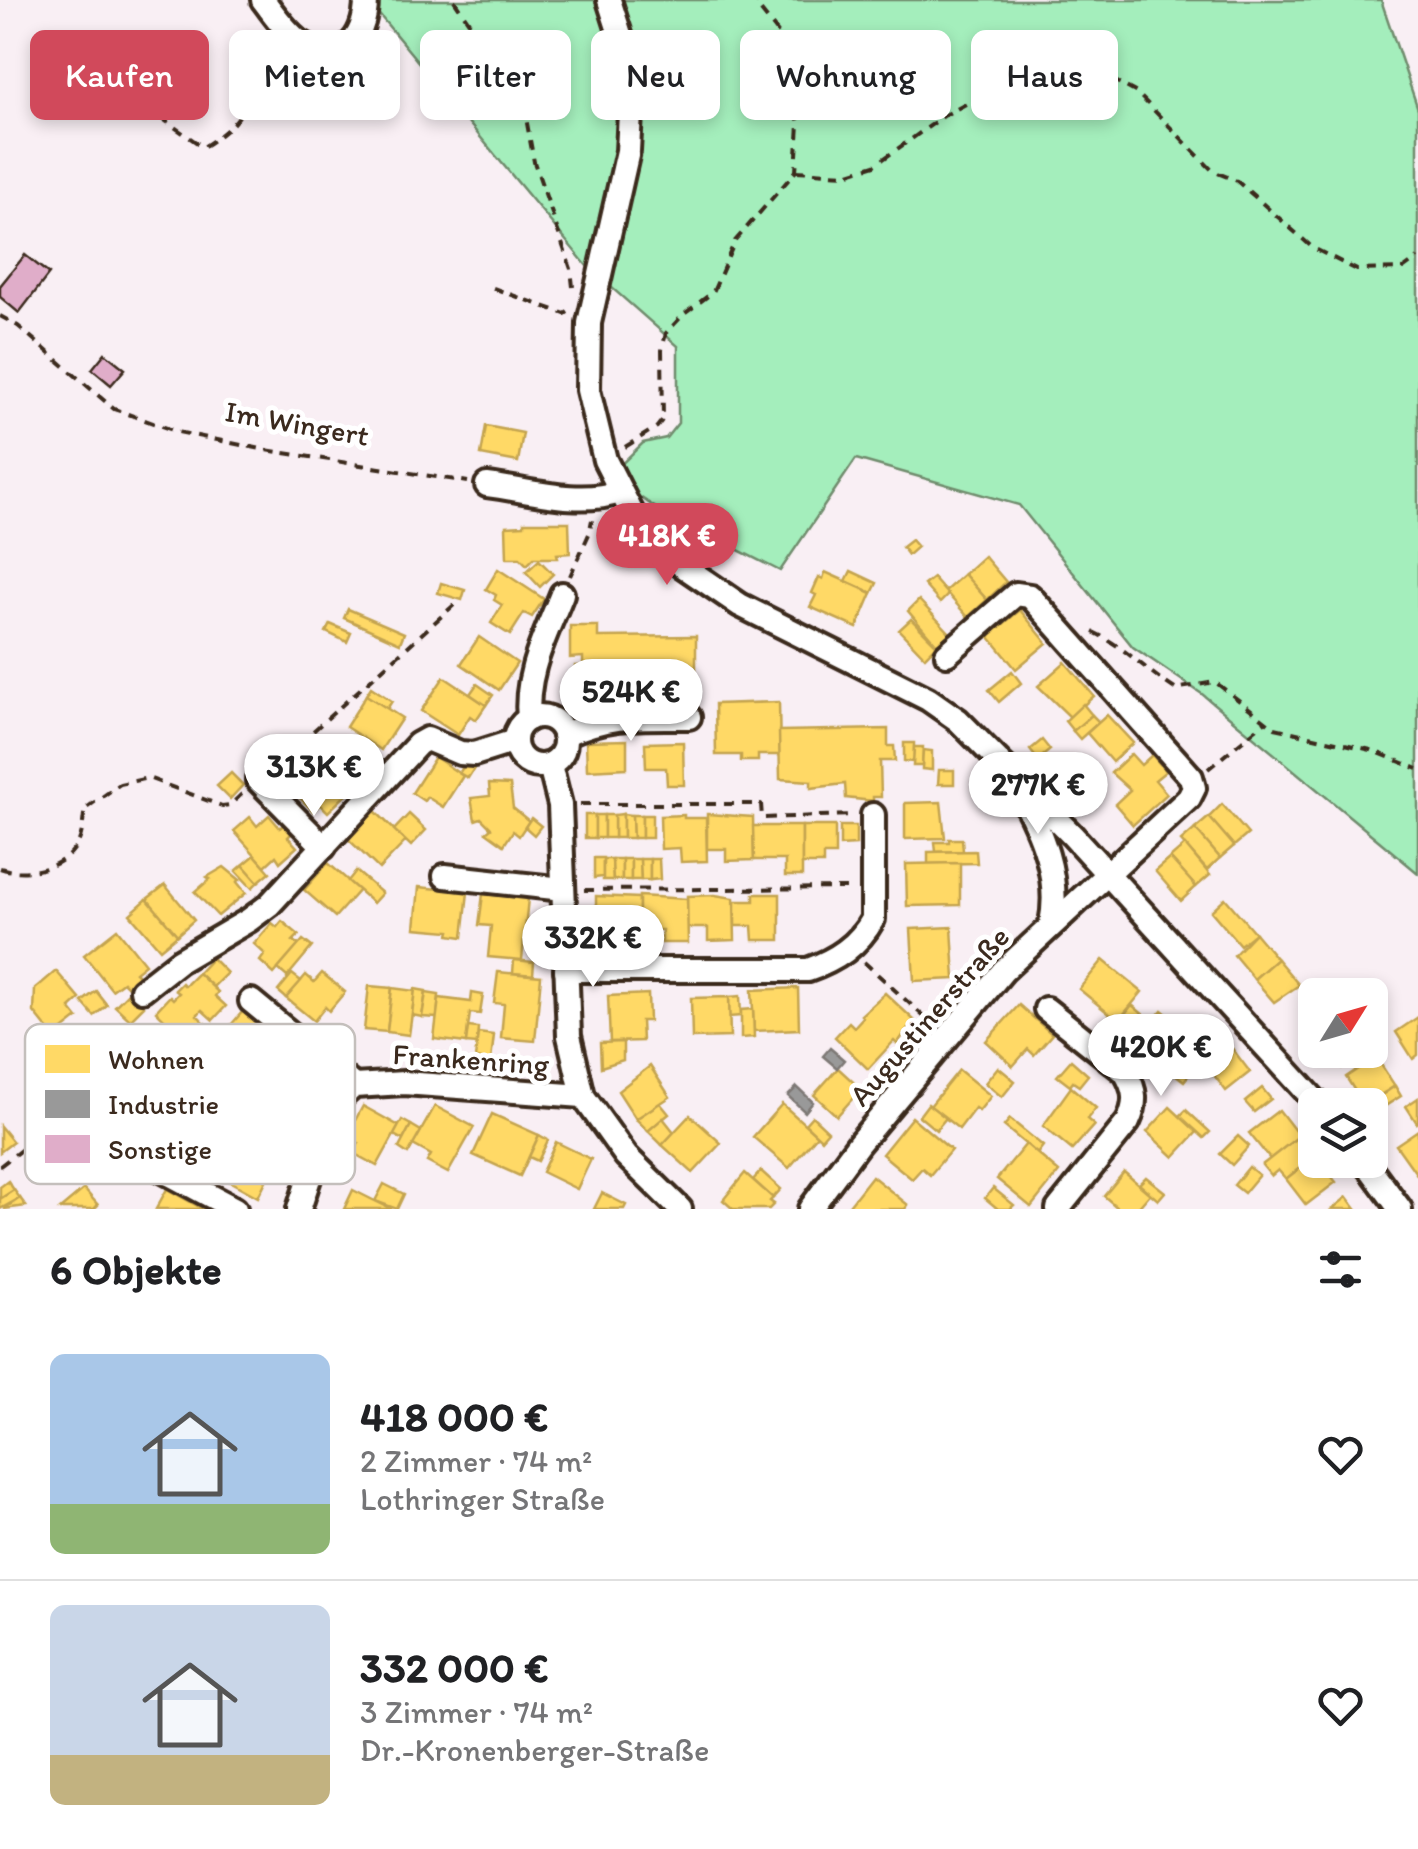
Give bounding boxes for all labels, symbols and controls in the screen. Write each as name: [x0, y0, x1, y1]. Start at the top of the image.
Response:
chip: Kaufen: [30, 30, 209, 120]
chip: Mieten: [229, 30, 400, 120]
chip: Filter: [420, 30, 571, 120]
chip: Neu: [591, 30, 720, 120]
chip: Wohnung: [740, 30, 951, 120]
chip: Haus: [971, 30, 1118, 120]
street label: Im Wingert: [222, 392, 372, 454]
pin: 418K €: [586, 503, 748, 588]
text: 418K €: [618, 516, 716, 554]
pin: 524K €: [550, 659, 712, 744]
text: 524K €: [582, 672, 680, 710]
pin: 313K €: [233, 734, 395, 819]
text: 313K €: [266, 747, 362, 785]
pin: 277K €: [957, 752, 1119, 837]
text: 277K €: [991, 765, 1085, 803]
pin: 332K €: [512, 905, 674, 990]
text: 332K €: [544, 918, 642, 956]
street label: Augustinerstraße: [841, 919, 1017, 1113]
north arrow: [1298, 978, 1388, 1068]
map controls: [1298, 978, 1388, 1178]
pin: 420K €: [1080, 1014, 1242, 1099]
legend: [25, 1024, 355, 1184]
text: 420K €: [1110, 1027, 1212, 1065]
street label: Frankenring: [392, 1035, 551, 1083]
text: Wohnen: [108, 1042, 205, 1076]
text: Industrie: [108, 1087, 219, 1121]
button: layers: [1298, 1088, 1388, 1178]
text: Sonstige: [108, 1132, 212, 1166]
icon: filters: [1313, 1242, 1368, 1297]
text: 6 Objekte: [50, 1244, 222, 1295]
text: 418 000 €: [360, 1391, 548, 1442]
icon: home: [130, 1394, 250, 1514]
icon: heart: [1313, 1427, 1368, 1482]
text: 2 Zimmer · 74 m²: [360, 1442, 592, 1480]
text: Lothringer Straße: [360, 1480, 605, 1518]
text: 332 000 €: [360, 1642, 548, 1693]
icon: home: [130, 1645, 250, 1765]
icon: heart: [1313, 1678, 1368, 1733]
text: 3 Zimmer · 74 m²: [360, 1693, 593, 1731]
text: Dr.-Kronenberger-Straße: [360, 1731, 709, 1769]

